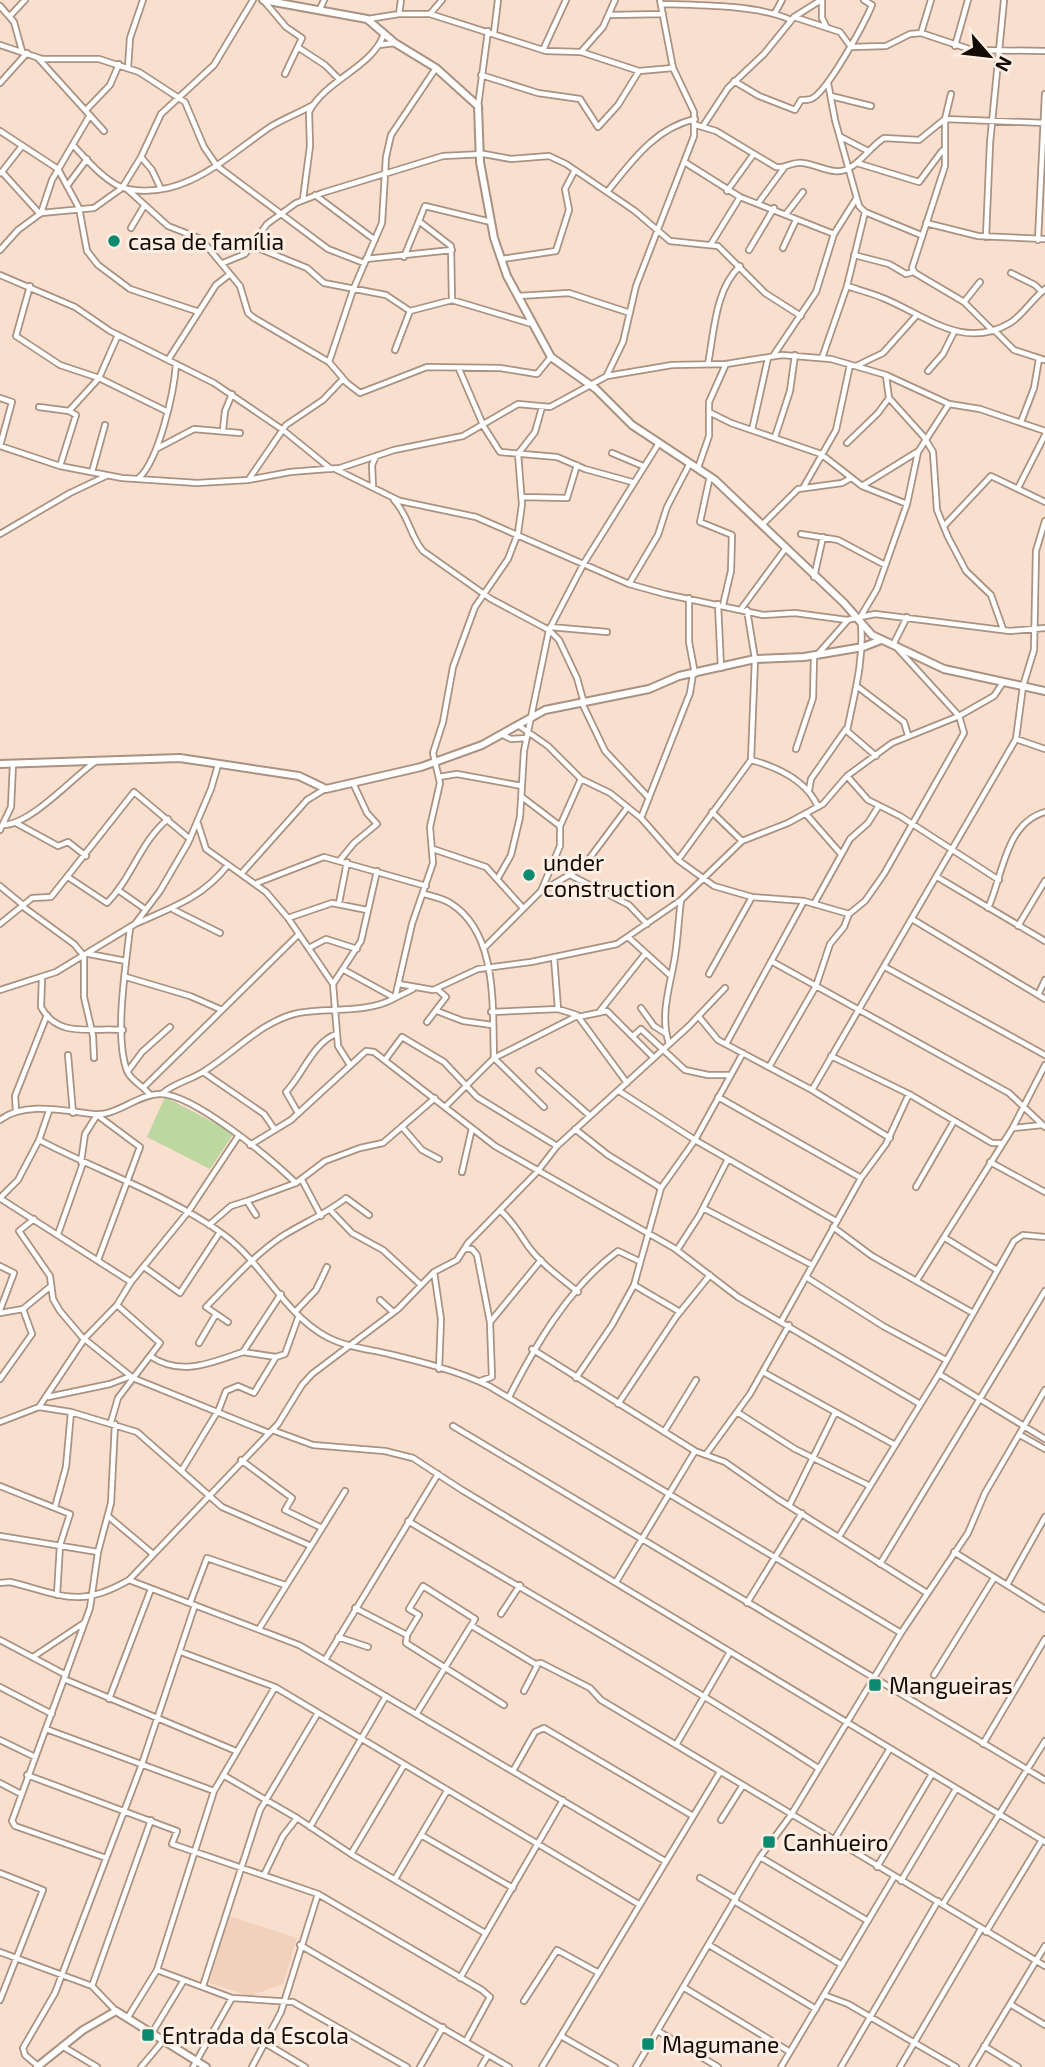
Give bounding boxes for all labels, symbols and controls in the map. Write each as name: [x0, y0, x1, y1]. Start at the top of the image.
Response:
north arrow: [954, 21, 1024, 91]
text: N: [991, 53, 1018, 76]
place label: casa de família: [128, 227, 284, 255]
marker: casa de família: [106, 233, 122, 249]
place label: under construction: [543, 848, 675, 902]
marker: under construction: [521, 867, 537, 883]
place label: Mangueiras: [889, 1671, 1013, 1699]
marker: Mangueiras: [867, 1677, 883, 1693]
place label: Canhueiro: [783, 1828, 889, 1856]
marker: Canhueiro: [761, 1834, 777, 1850]
place label: Entrada da Escola: [162, 2021, 349, 2049]
marker: Entrada da Escola: [140, 2027, 156, 2043]
place label: Magumane: [662, 2030, 779, 2058]
marker: Magumane: [640, 2036, 656, 2052]

